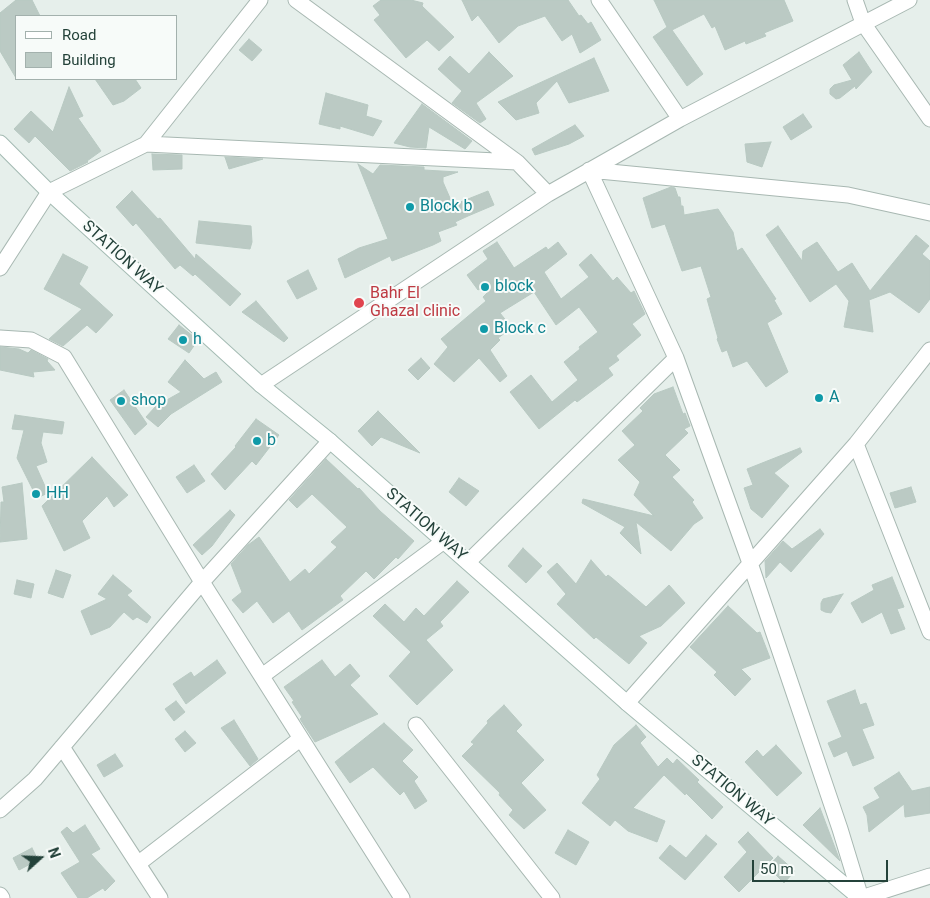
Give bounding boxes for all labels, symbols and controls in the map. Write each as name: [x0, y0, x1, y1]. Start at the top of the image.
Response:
legend: [15, 15, 178, 80]
text: Road: [62, 26, 96, 44]
text: Building: [62, 51, 116, 69]
place label: Block b: [420, 197, 472, 217]
marker: Block b: [404, 201, 416, 213]
street label: STATION WAY: [78, 217, 166, 299]
place label: block: [495, 277, 533, 297]
marker: block: [479, 281, 491, 293]
place label: Bahr El Ghazal clinic: [370, 284, 460, 322]
marker: Bahr El Ghazal clinic: [352, 296, 366, 310]
place label: Block c: [494, 319, 546, 339]
marker: Block c: [478, 323, 490, 335]
place label: h: [193, 330, 202, 350]
marker: h: [177, 334, 189, 346]
place label: A: [829, 388, 839, 408]
place label: shop: [131, 391, 166, 411]
marker: A: [813, 392, 825, 404]
marker: shop: [115, 395, 127, 407]
place label: b: [267, 431, 276, 451]
marker: b: [251, 435, 263, 447]
place label: HH: [46, 484, 69, 504]
street label: STATION WAY: [381, 485, 471, 565]
marker: HH: [30, 488, 42, 500]
street label: STATION WAY: [687, 751, 777, 831]
north arrow: [15, 833, 65, 883]
text: N: [45, 845, 63, 860]
scale bar: [755, 850, 891, 882]
text: 50 m: [760, 860, 794, 878]

